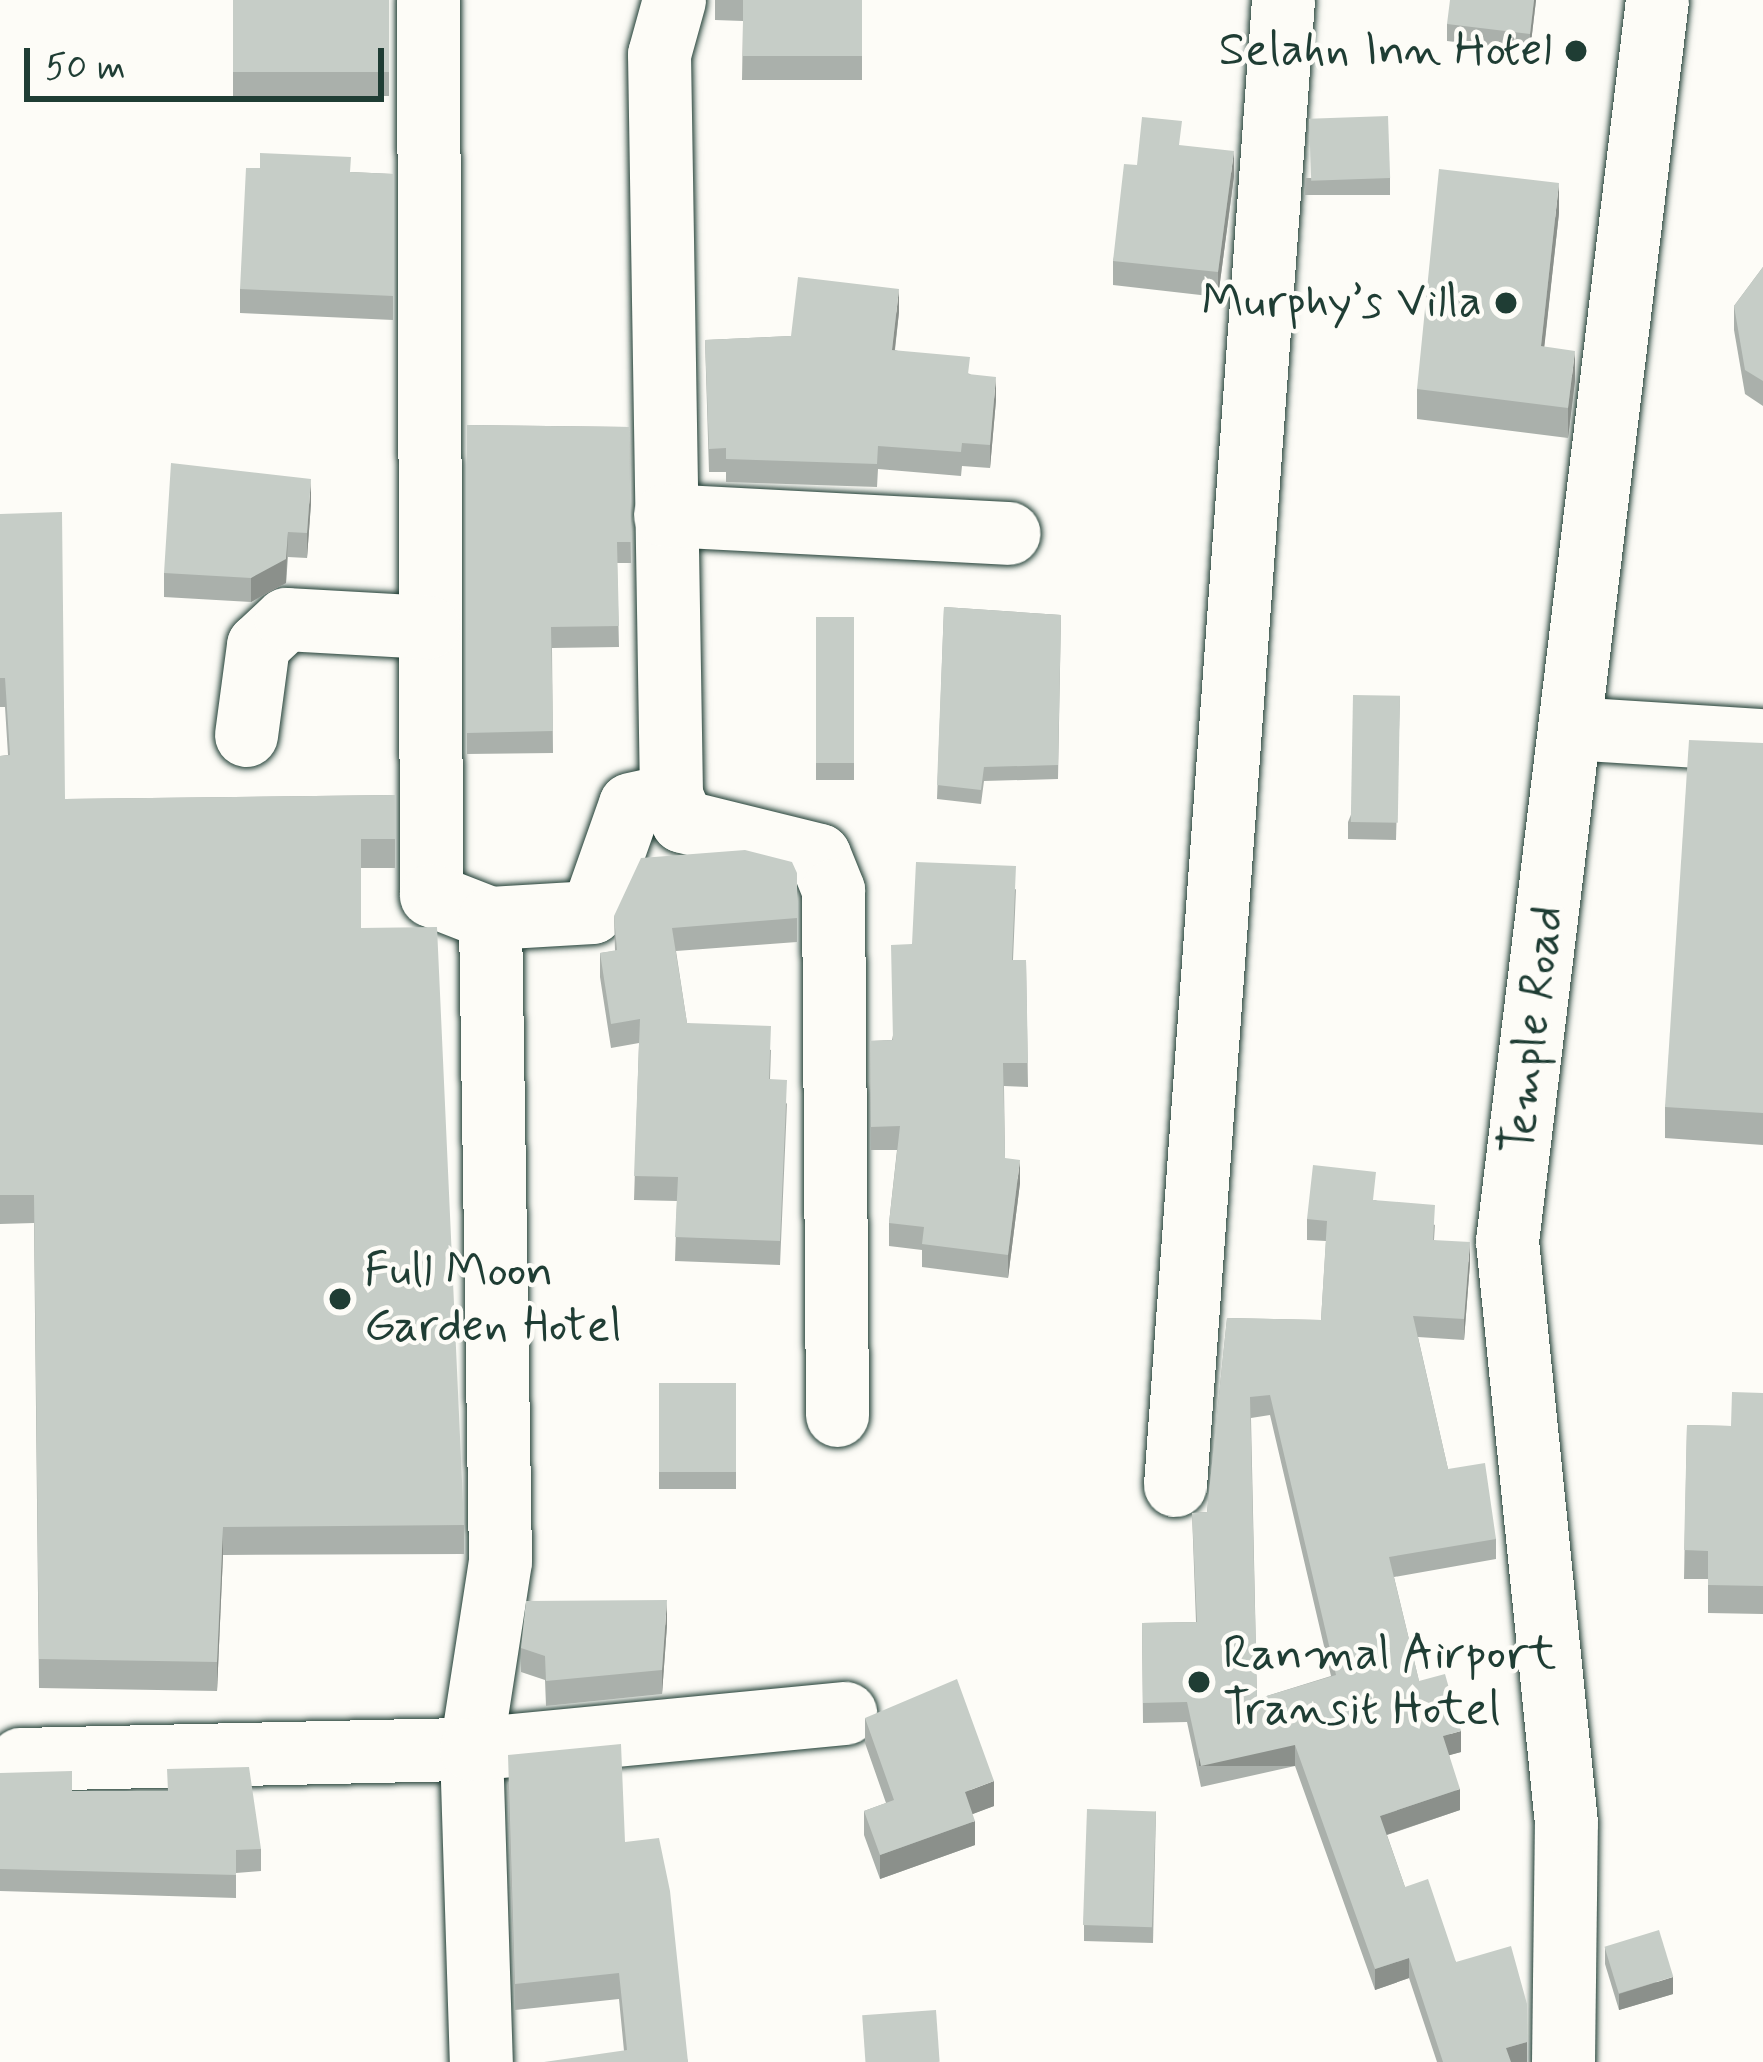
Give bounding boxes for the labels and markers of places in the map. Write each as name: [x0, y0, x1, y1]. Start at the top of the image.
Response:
place label: Selahn Inn Hotel: [1221, 22, 1552, 80]
marker: Selahn Inn Hotel: [1563, 38, 1589, 64]
place label: Murphy’s Villa: [1201, 274, 1482, 332]
marker: Murphy’s Villa: [1493, 290, 1519, 316]
place label: Full Moon Garden Hotel: [364, 1242, 619, 1355]
marker: Full Moon Garden Hotel: [327, 1286, 353, 1312]
place label: Ranmal Airport Transit Hotel: [1223, 1625, 1557, 1738]
marker: Ranmal Airport Transit Hotel: [1186, 1669, 1212, 1695]

